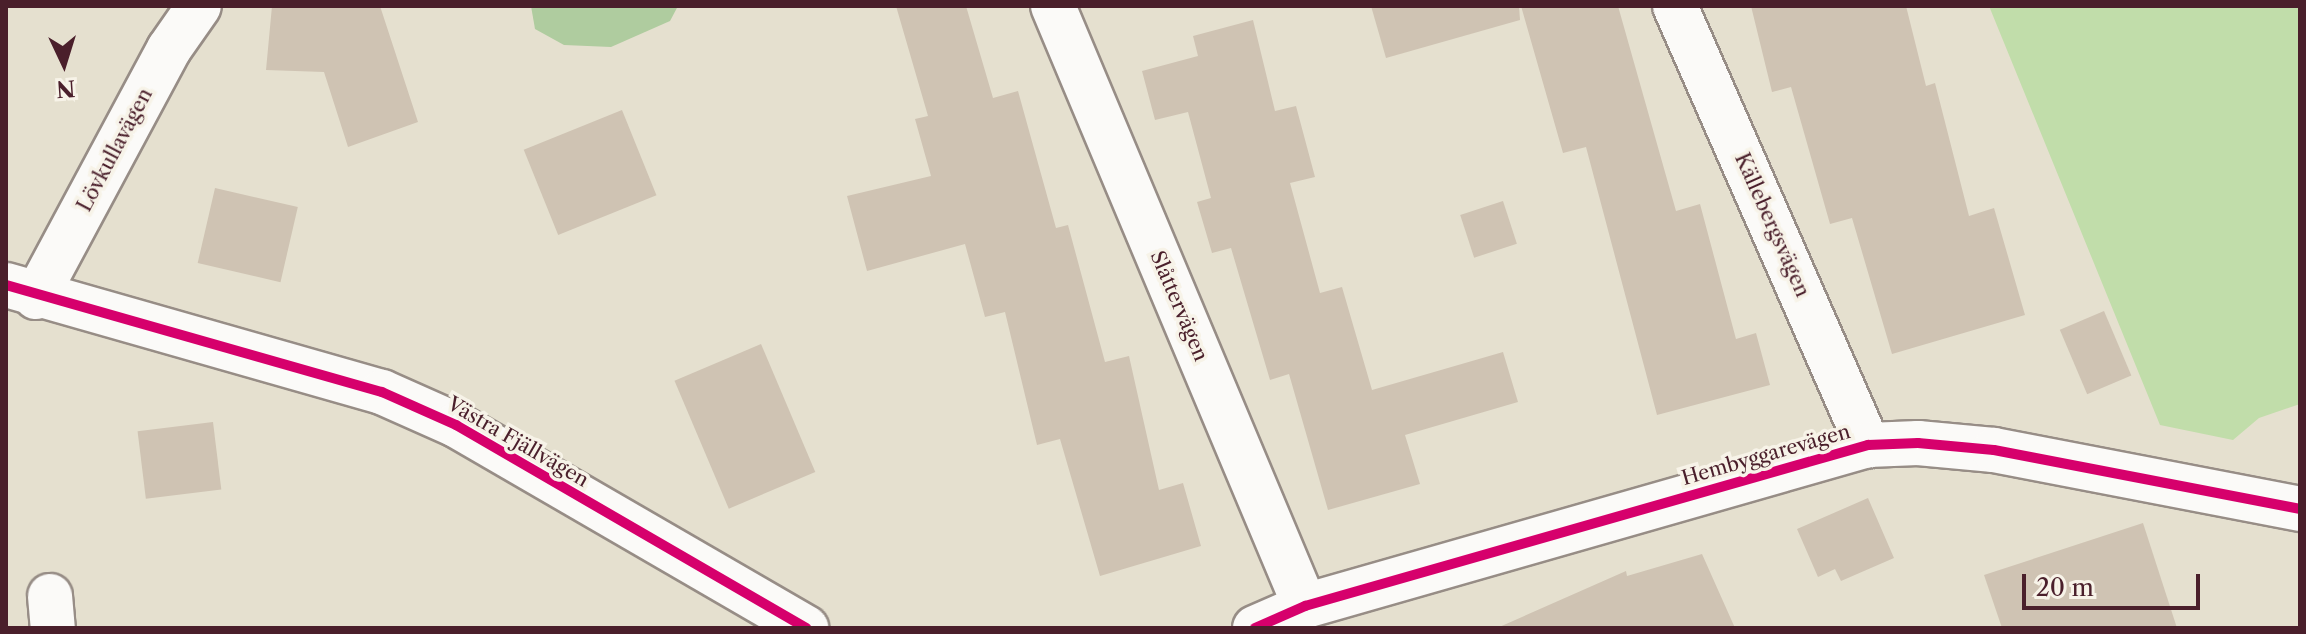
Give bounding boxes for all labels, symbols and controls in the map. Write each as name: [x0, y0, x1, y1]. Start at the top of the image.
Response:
north arrow: [24, 24, 104, 104]
text: N: [55, 74, 76, 103]
street label: Lövkullavägen: [72, 84, 158, 216]
street label: Källebergsvägen: [1730, 149, 1814, 301]
street label: Slåttervägen: [1145, 247, 1213, 365]
street label: Västra Fjällvägen: [443, 392, 593, 492]
street label: Hembyggarevägen: [1679, 419, 1853, 491]
scale bar: [2026, 558, 2204, 608]
text: 20 m: [2036, 573, 2094, 602]

